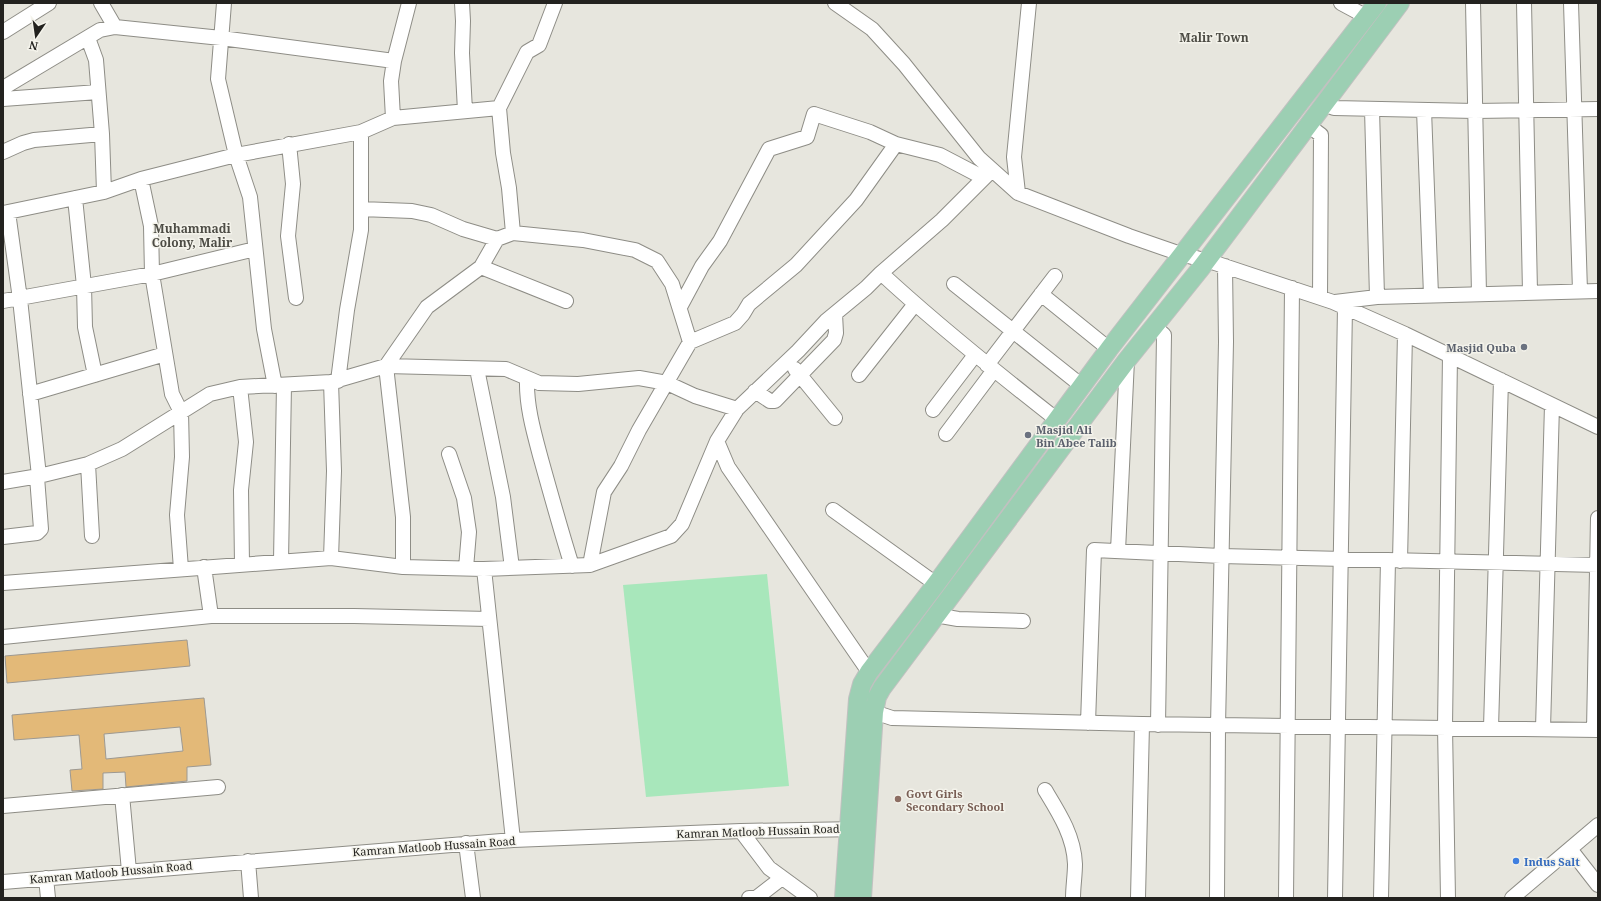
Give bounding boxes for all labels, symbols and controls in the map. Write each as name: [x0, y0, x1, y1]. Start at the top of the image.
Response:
north arrow: [16, 16, 56, 56]
district label: Malir Town: [1179, 29, 1249, 46]
text: N: [27, 38, 40, 55]
district label: Muhammadi Colony, Malir: [152, 220, 233, 251]
place label: Masjid Quba: [1446, 340, 1516, 355]
marker: Masjid Quba: [1519, 342, 1529, 352]
place label: Masjid Ali Bin Abee Talib: [1036, 422, 1117, 450]
marker: Masjid Ali Bin Abee Talib: [1023, 430, 1033, 440]
place label: Govt Girls Secondary School: [906, 786, 1004, 814]
marker: Govt Girls Secondary School: [893, 794, 903, 804]
street label: Kamran Matloob Hussain Road: [676, 821, 840, 841]
street label: Kamran Matloob Hussain Road: [352, 833, 516, 859]
place label: Indus Salt: [1524, 854, 1580, 869]
marker: Indus Salt: [1511, 856, 1521, 866]
street label: Kamran Matloob Hussain Road: [29, 857, 193, 887]

